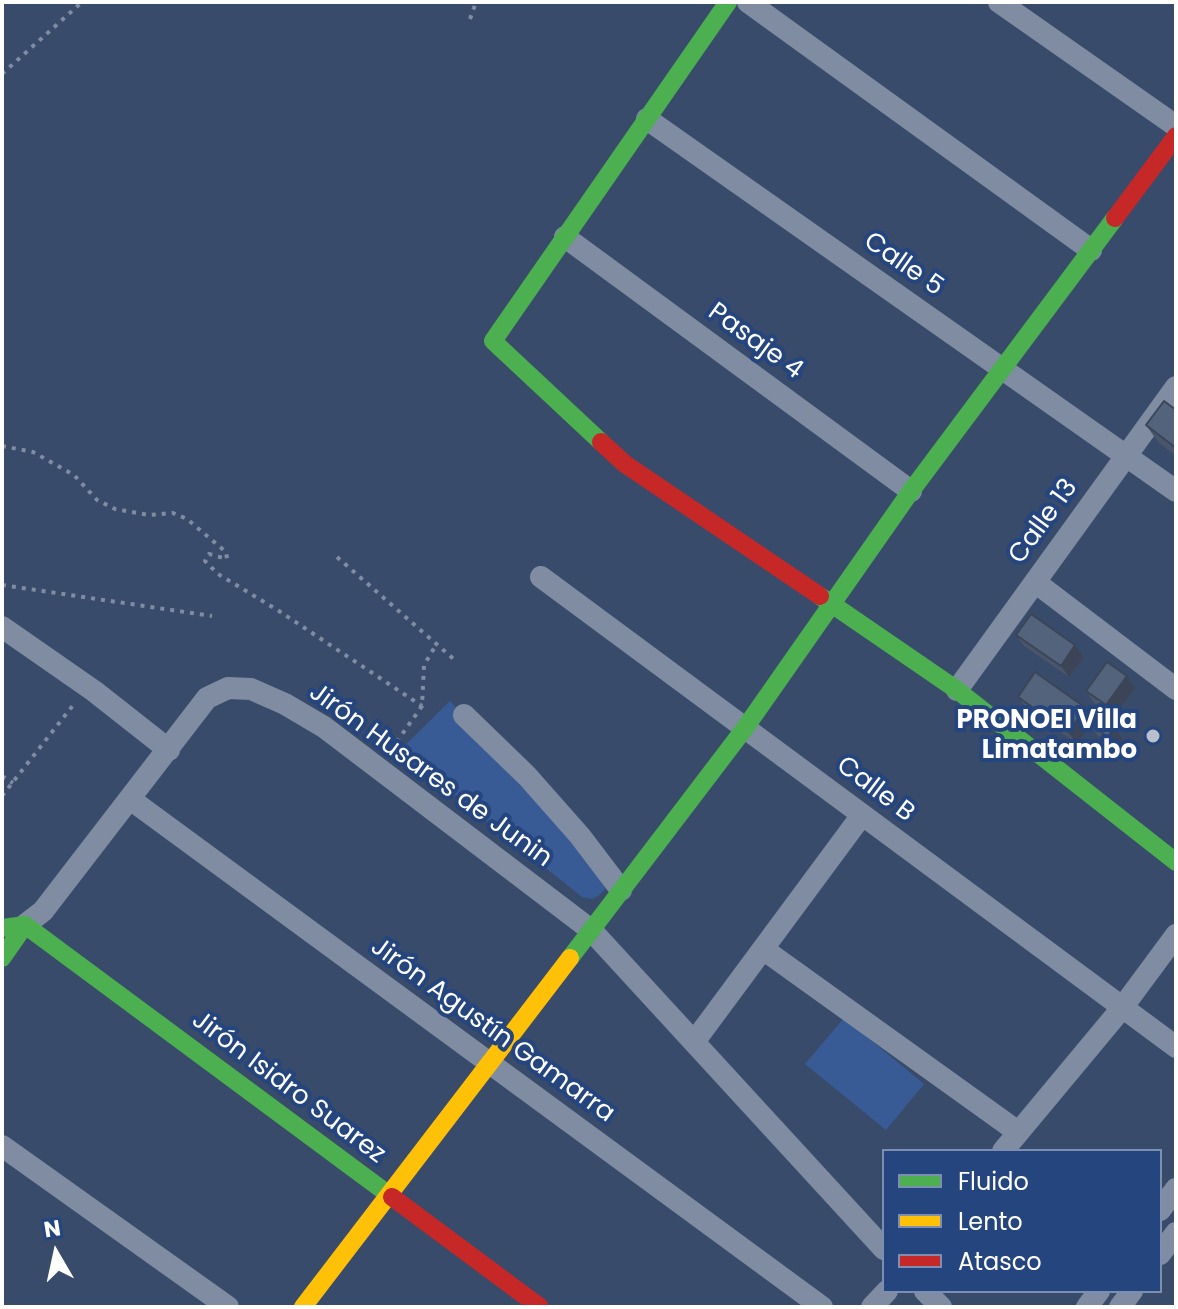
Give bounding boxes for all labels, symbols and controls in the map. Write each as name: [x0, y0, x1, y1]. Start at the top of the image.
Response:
street label: Calle 5: [857, 226, 949, 304]
street label: Pasaje 4: [701, 297, 809, 387]
street label: Calle 13: [1003, 474, 1085, 570]
street label: Jirón Husares de Junin: [302, 677, 558, 875]
place label: PRONOEI Villa Limatambo: [957, 705, 1137, 766]
marker: PRONOEI Villa Limatambo: [1144, 727, 1162, 745]
street label: Calle B: [830, 751, 920, 829]
street label: Jirón Agustín Gamarra: [364, 932, 620, 1130]
street label: Jirón Isidro Suarez: [185, 1005, 391, 1171]
legend: [882, 1149, 1162, 1293]
text: Fluido: [958, 1165, 1029, 1198]
text: Lento: [958, 1205, 1023, 1238]
text: N: [42, 1212, 63, 1245]
north arrow: [16, 1213, 96, 1293]
text: Atasco: [958, 1245, 1042, 1278]

